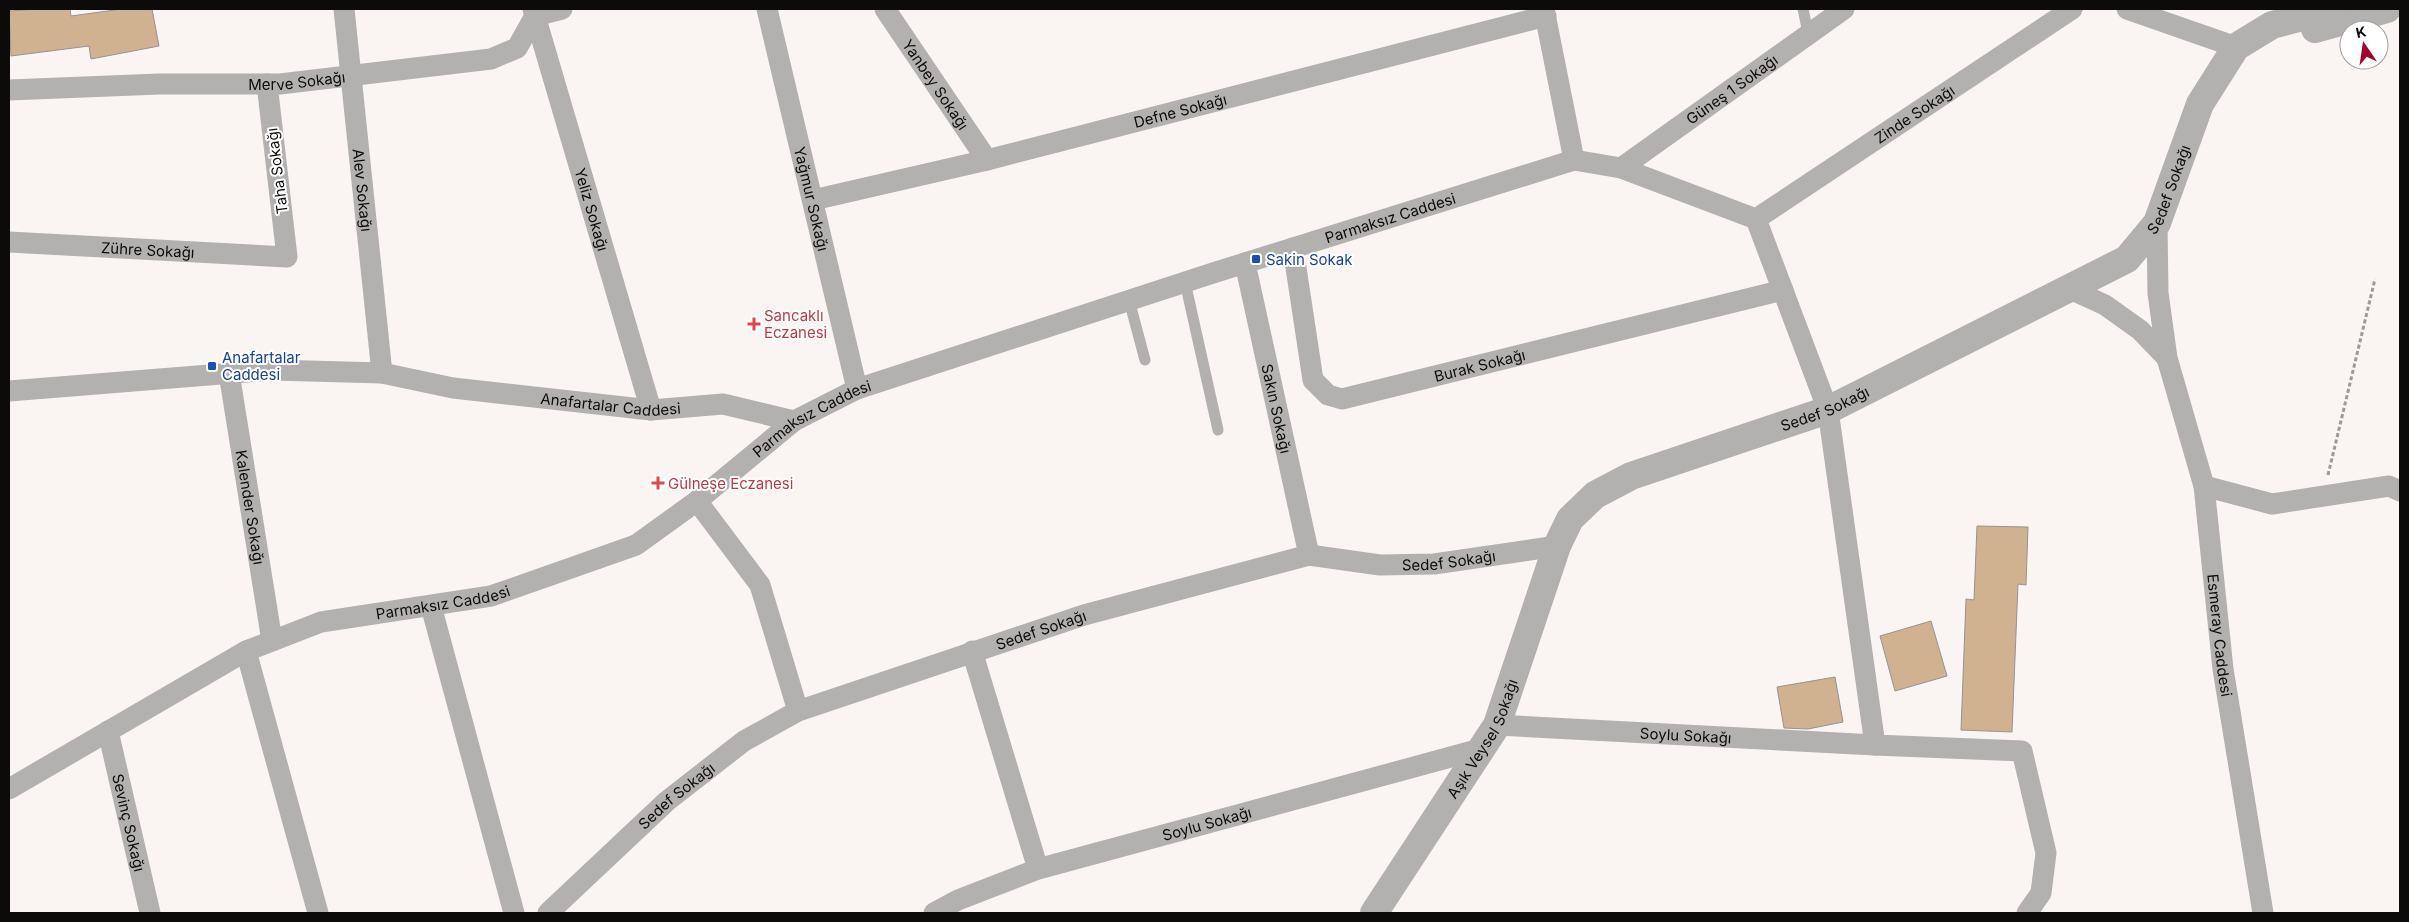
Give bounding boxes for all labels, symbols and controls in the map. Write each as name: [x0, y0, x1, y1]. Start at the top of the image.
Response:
north arrow: [2339, 20, 2389, 70]
text: K: [2354, 22, 2368, 41]
street label: Yanbey Sokağı: [899, 36, 973, 133]
street label: Güneş 1 Sokağı: [1682, 50, 1781, 128]
street label: Merve Sokağı: [248, 67, 346, 94]
street label: Zinde Sokağı: [1871, 80, 1958, 147]
street label: Defne Sokağı: [1132, 89, 1229, 131]
street label: Taha Sokağı: [262, 127, 292, 215]
street label: Sedef Sokağı: [2142, 142, 2194, 238]
street label: Yağmur Sokağı: [790, 145, 833, 253]
street label: Alev Sokağı: [349, 148, 377, 232]
street label: Yeliz Sokağı: [571, 166, 613, 253]
street label: Parmaksız Caddesi: [1322, 188, 1458, 247]
street label: Zühre Sokağı: [101, 237, 195, 261]
place label: Sakin Sokak: [1266, 250, 1353, 269]
marker: Sakin Sokak: [1250, 253, 1262, 265]
place label: Sancaklı Eczanesi: [764, 306, 827, 342]
marker: Sancaklı Eczanesi: [748, 318, 760, 330]
street label: Burak Sokağı: [1432, 345, 1527, 385]
place label: Anafartalar Caddesi: [222, 348, 301, 384]
marker: Anafartalar Caddesi: [206, 360, 218, 372]
street label: Sakın Sokağı: [1258, 362, 1296, 455]
street label: Parmaksız Caddesi: [748, 376, 873, 461]
street label: Sedef Sokağı: [1778, 381, 1872, 435]
street label: Anafartalar Caddesi: [540, 388, 681, 419]
street label: Kalender Sokağı: [232, 449, 269, 566]
place label: Gülneşe Eczanesi: [668, 474, 793, 493]
marker: Gülneşe Eczanesi: [652, 477, 664, 489]
street label: Sedef Sokağı: [1402, 546, 1497, 574]
street label: Esmeray Caddesi: [2204, 573, 2237, 698]
street label: Parmaksız Caddesi: [374, 581, 512, 623]
street label: Sedef Sokağı: [993, 605, 1089, 653]
street label: Aşık Veysel Sokağı: [1442, 676, 1521, 802]
street label: Soylu Sokağı: [1639, 723, 1732, 747]
street label: Sedef Sokağı: [634, 758, 718, 833]
street label: Sevinç Sokağı: [109, 772, 150, 873]
street label: Soylu Sokağı: [1160, 802, 1254, 844]

